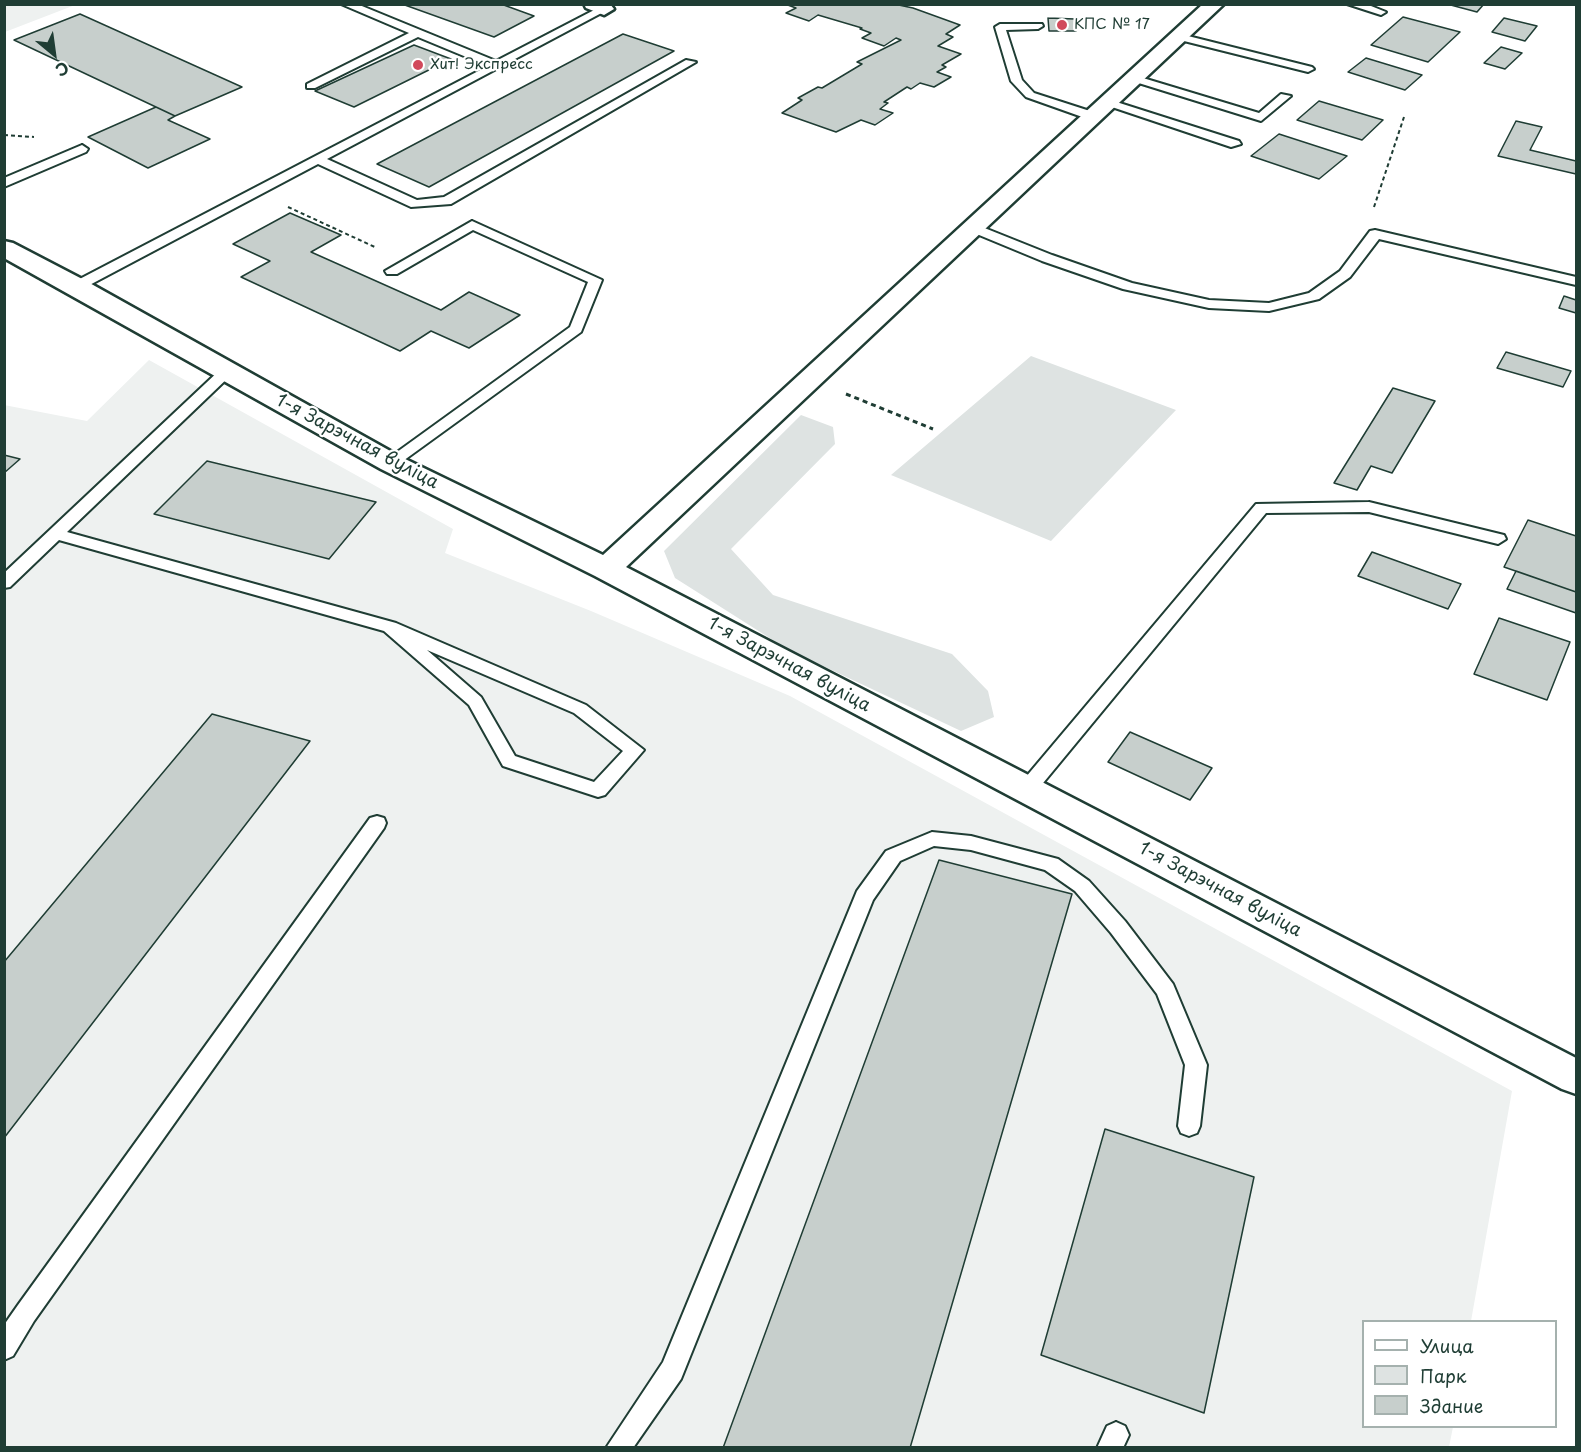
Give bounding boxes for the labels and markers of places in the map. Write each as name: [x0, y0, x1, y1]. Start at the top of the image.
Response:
place label: КПС № 17: [1074, 16, 1150, 34]
marker: КПС № 17: [1055, 18, 1069, 32]
place label: Хит! Экспресс: [430, 56, 533, 74]
marker: Хит! Экспресс: [411, 58, 425, 72]

